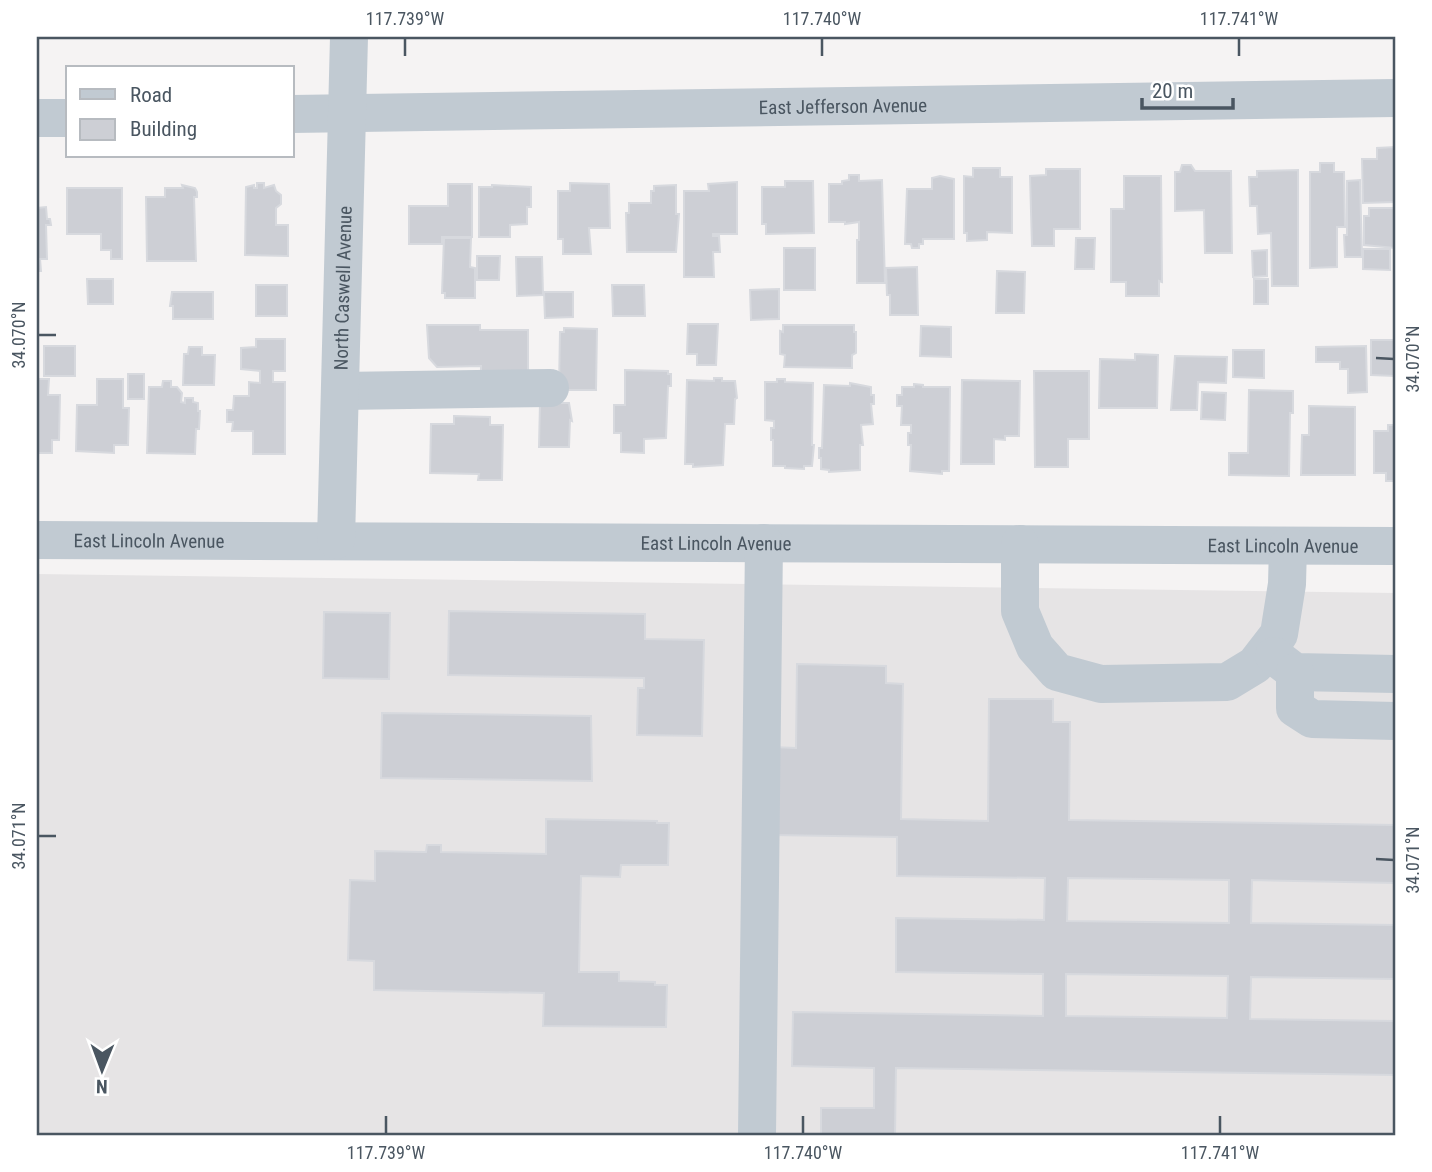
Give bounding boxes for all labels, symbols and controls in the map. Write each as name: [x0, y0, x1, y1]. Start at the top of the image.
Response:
text: 117.739°W: [366, 8, 445, 29]
text: 117.740°W: [783, 8, 862, 29]
text: 117.741°W: [1200, 8, 1279, 29]
legend: [66, 66, 294, 158]
scale bar: [1142, 66, 1232, 110]
text: 20 m: [1152, 79, 1193, 103]
text: Road: [130, 83, 172, 107]
street label: East Jefferson Avenue: [759, 94, 927, 119]
text: Building: [130, 117, 197, 141]
street label: North Caswell Avenue: [329, 206, 357, 371]
text: 34.070°N: [8, 301, 29, 369]
text: 34.070°N: [1402, 325, 1423, 393]
street label: East Lincoln Avenue: [74, 529, 225, 553]
street label: East Lincoln Avenue: [641, 532, 792, 555]
street label: East Lincoln Avenue: [1208, 534, 1359, 558]
text: 34.071°N: [8, 802, 29, 870]
text: 34.071°N: [1402, 826, 1423, 894]
north arrow: [66, 1036, 136, 1106]
text: N: [96, 1075, 108, 1098]
text: 117.739°W: [347, 1142, 426, 1163]
text: 117.740°W: [764, 1142, 843, 1163]
text: 117.741°W: [1181, 1142, 1260, 1163]

